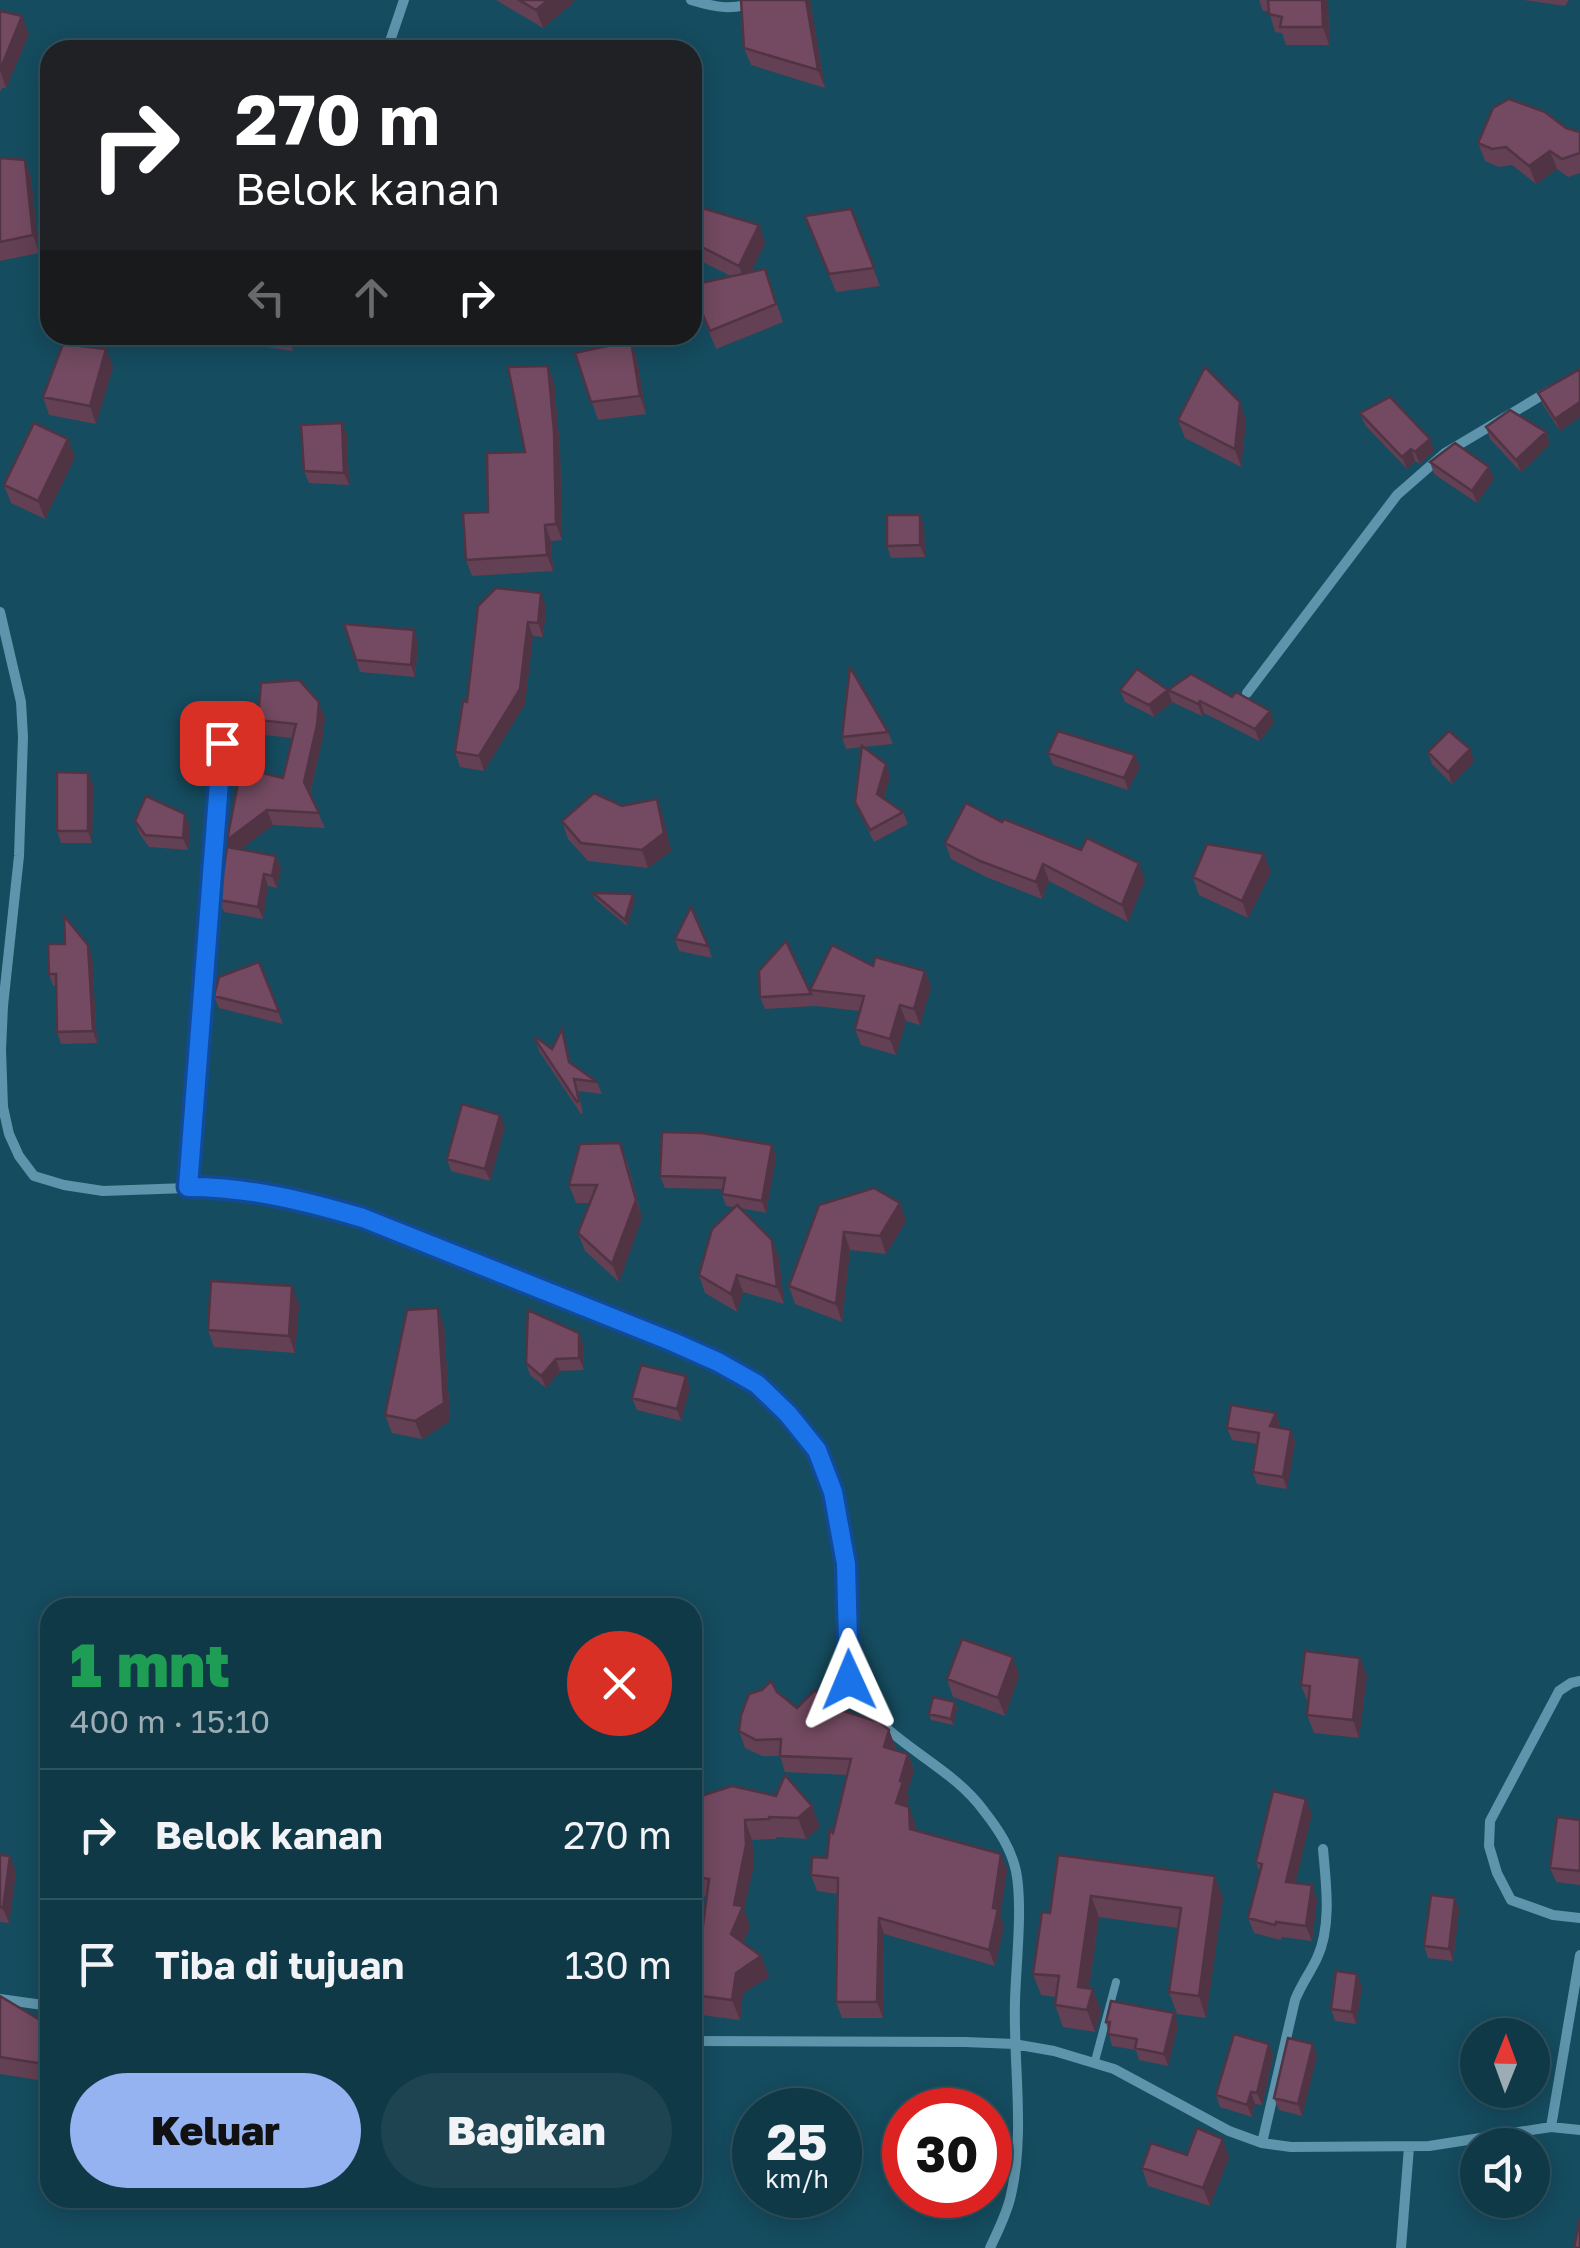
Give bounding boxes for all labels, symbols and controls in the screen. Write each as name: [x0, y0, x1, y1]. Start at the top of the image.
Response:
text: 270 m: [235, 76, 440, 160]
icon: right: [70, 80, 200, 210]
text: Belok kanan: [235, 161, 500, 215]
icon: left: [239, 270, 294, 325]
icon: ahead: [344, 270, 399, 325]
icon: right: [449, 270, 504, 325]
pin: [180, 701, 265, 786]
icon: arrive: [195, 716, 250, 771]
text: 1 mnt: [70, 1628, 230, 1700]
position arrow: [797, 1628, 901, 1732]
button: close: [567, 1631, 672, 1736]
text: 400 m · 15:10: [70, 1702, 270, 1740]
icon: right: [70, 1807, 125, 1862]
text: Belok kanan: [155, 1812, 383, 1857]
text: 270 m: [563, 1812, 672, 1857]
icon: arrive: [70, 1937, 125, 1992]
text: Tiba di tujuan: [155, 1942, 404, 1987]
text: 130 m: [565, 1942, 672, 1987]
north arrow: [1460, 2018, 1550, 2108]
map controls: [1460, 2018, 1550, 2218]
button: Keluar: [70, 2073, 361, 2188]
button: Bagikan: [381, 2073, 672, 2188]
speed limit sign: 30: [882, 2088, 1012, 2218]
text: 25: [766, 2111, 827, 2171]
button: sound: [1460, 2128, 1550, 2218]
text: km/h: [765, 2163, 829, 2194]

